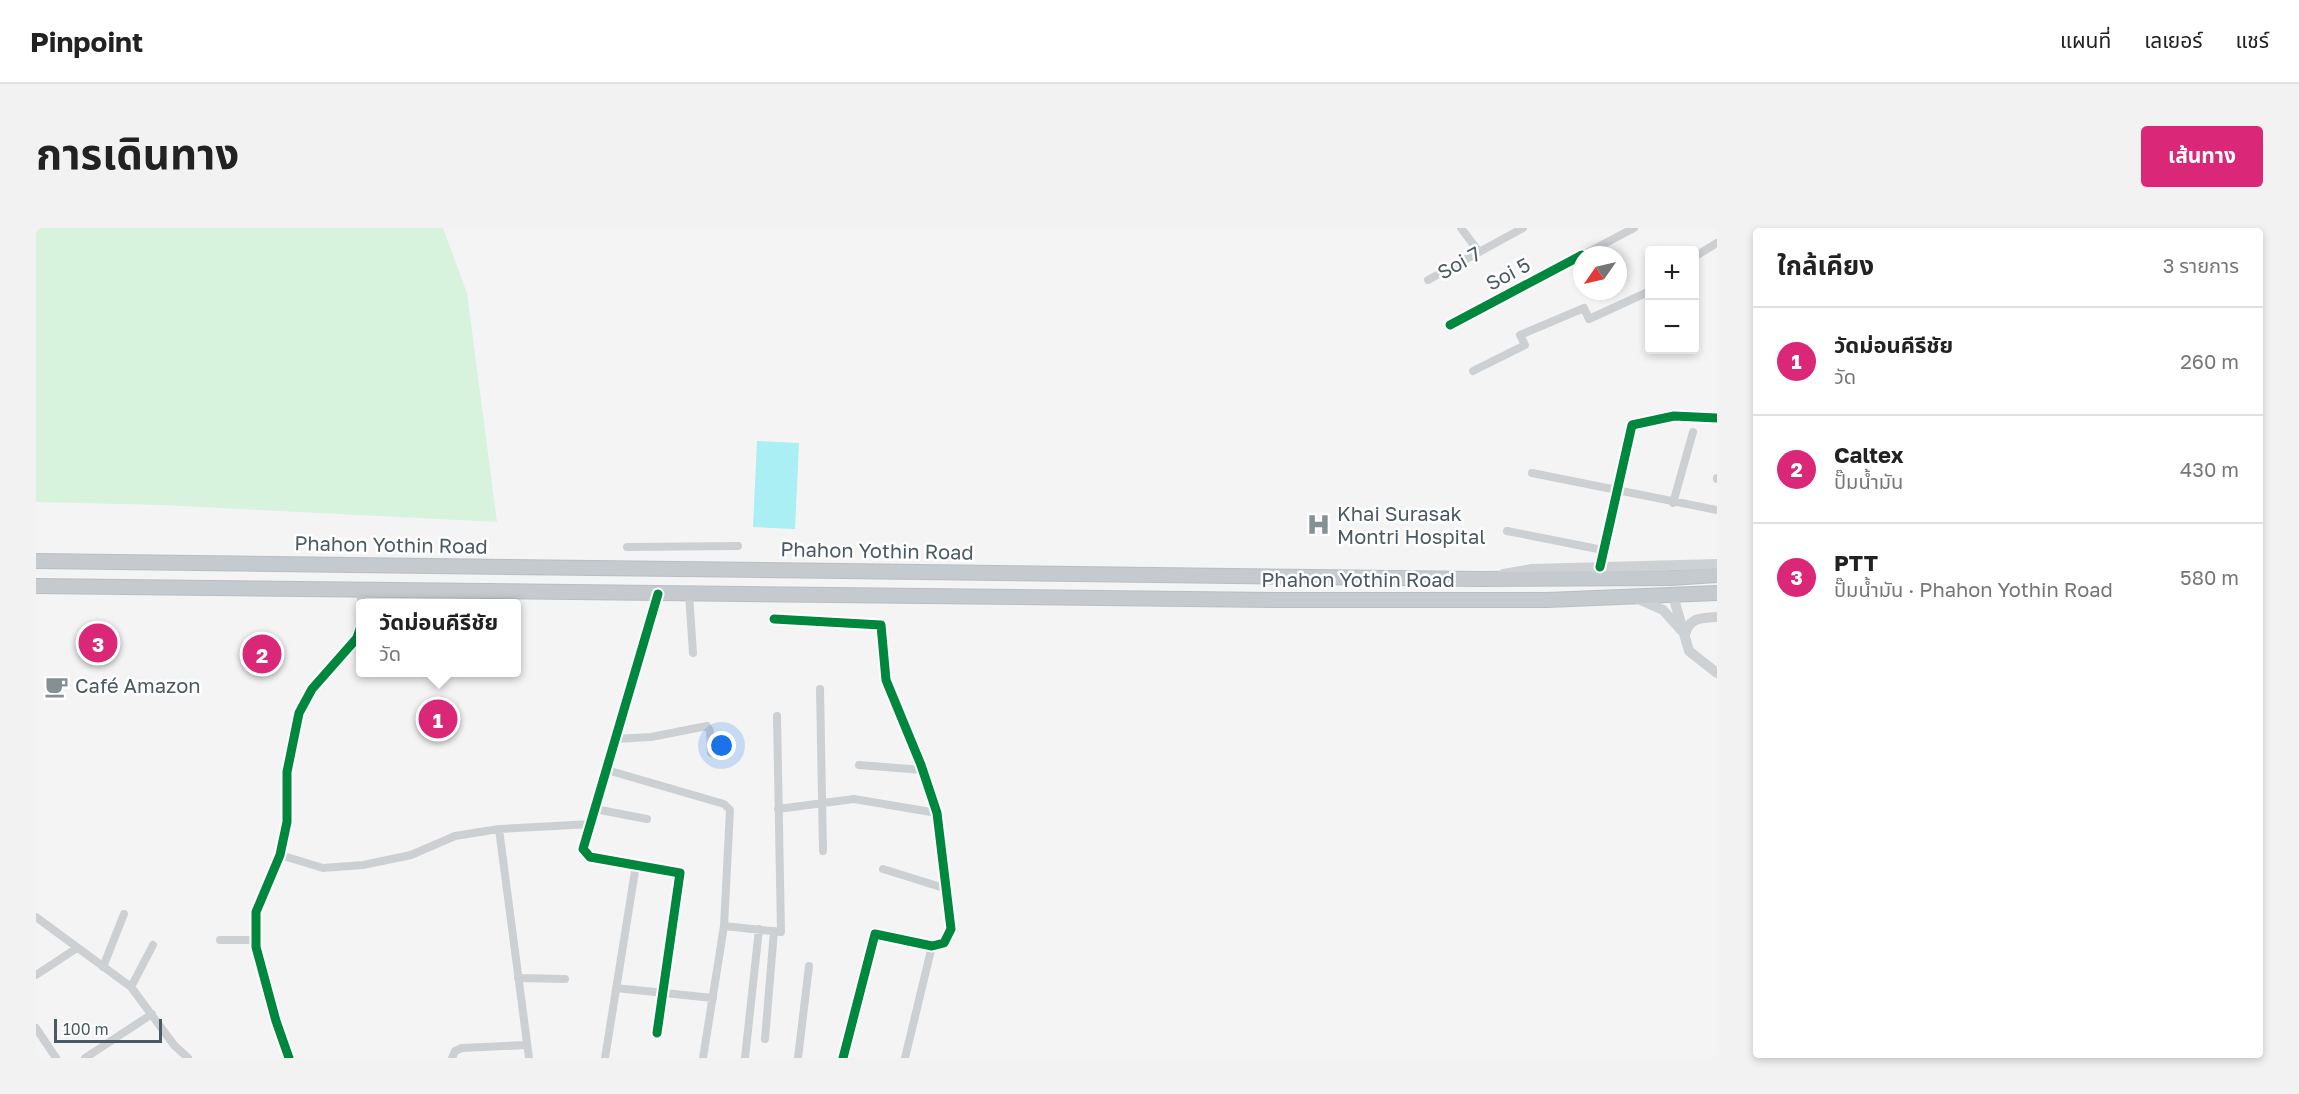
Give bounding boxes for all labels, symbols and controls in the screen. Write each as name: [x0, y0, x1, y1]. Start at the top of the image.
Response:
text: Pinpoint: [30, 25, 143, 58]
text: แผนที่: [2060, 27, 2111, 53]
text: เลเยอร์: [2144, 27, 2203, 53]
text: แชร์: [2236, 27, 2269, 53]
button: เส้นทาง: [2141, 126, 2263, 187]
text: การเดินทาง: [36, 128, 239, 178]
street label: Soi 7: [1433, 241, 1484, 284]
north arrow: [1573, 246, 1627, 300]
map controls: [1645, 246, 1699, 354]
button: +: [1645, 246, 1699, 300]
text: ใกล้เคียง: [1777, 250, 1874, 281]
street label: Soi 5: [1481, 252, 1534, 295]
text: 3 รายการ: [2163, 253, 2239, 277]
button: −: [1645, 300, 1699, 354]
text: วัดม่อนคีรีชัย: [1834, 331, 1953, 358]
text: 1: [1791, 349, 1802, 373]
text: 260 m: [2180, 349, 2239, 373]
text: วัด: [1834, 364, 1856, 388]
text: Caltex: [1834, 441, 1903, 468]
text: 2: [1790, 457, 1803, 481]
text: 430 m: [2180, 457, 2239, 481]
text: ปั๊มน้ำมัน: [1834, 469, 1903, 493]
place label: Khai Surasak Montri Hospital: [1337, 501, 1486, 548]
hospital icon: Khai Surasak Montri Hospital: [1306, 512, 1332, 538]
street label: Phahon Yothin Road: [294, 530, 488, 558]
street label: Phahon Yothin Road: [780, 536, 974, 564]
text: PTT: [1834, 549, 1878, 576]
text: 3: [1790, 565, 1803, 589]
text: 580 m: [2180, 565, 2239, 589]
street label: Phahon Yothin Road: [1261, 567, 1455, 591]
text: ปั๊มน้ำมัน · Phahon Yothin Road: [1834, 577, 2113, 601]
popup: [356, 599, 521, 677]
text: วัดม่อนคีรีชัย: [379, 608, 498, 635]
pin: 3: [78, 620, 118, 666]
pin: 2: [242, 632, 282, 676]
text: วัด: [379, 641, 401, 665]
cafe icon: Café Amazon: [44, 673, 70, 699]
place label: Café Amazon: [75, 673, 201, 697]
pin: 1: [418, 696, 458, 742]
your location: [707, 731, 736, 760]
scale bar: [54, 1016, 162, 1044]
text: 100 m: [63, 1019, 109, 1039]

